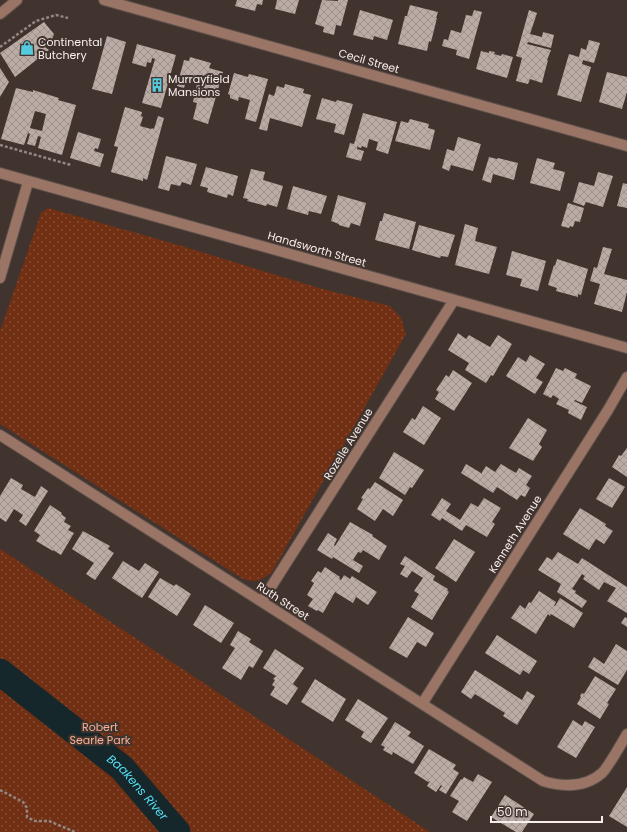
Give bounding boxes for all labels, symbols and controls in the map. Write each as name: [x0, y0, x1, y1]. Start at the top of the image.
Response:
place label: Continental Butchery: [38, 34, 102, 63]
shop icon: Continental Butchery: [19, 40, 35, 56]
street label: Cecil Street: [337, 45, 401, 77]
place label: Murrayfield Mansions: [168, 71, 230, 100]
building icon: Murrayfield Mansions: [149, 77, 165, 93]
street label: Handsworth Street: [266, 227, 368, 271]
street label: Rozelle Avenue: [319, 405, 377, 483]
street label: Kenneth Avenue: [484, 492, 546, 576]
street label: Ruth Street: [254, 578, 312, 624]
park label: Robert Searle Park: [70, 719, 131, 748]
water label: Baakens River: [104, 750, 173, 824]
scale bar: [491, 798, 602, 824]
text: 50 m: [497, 803, 528, 820]

